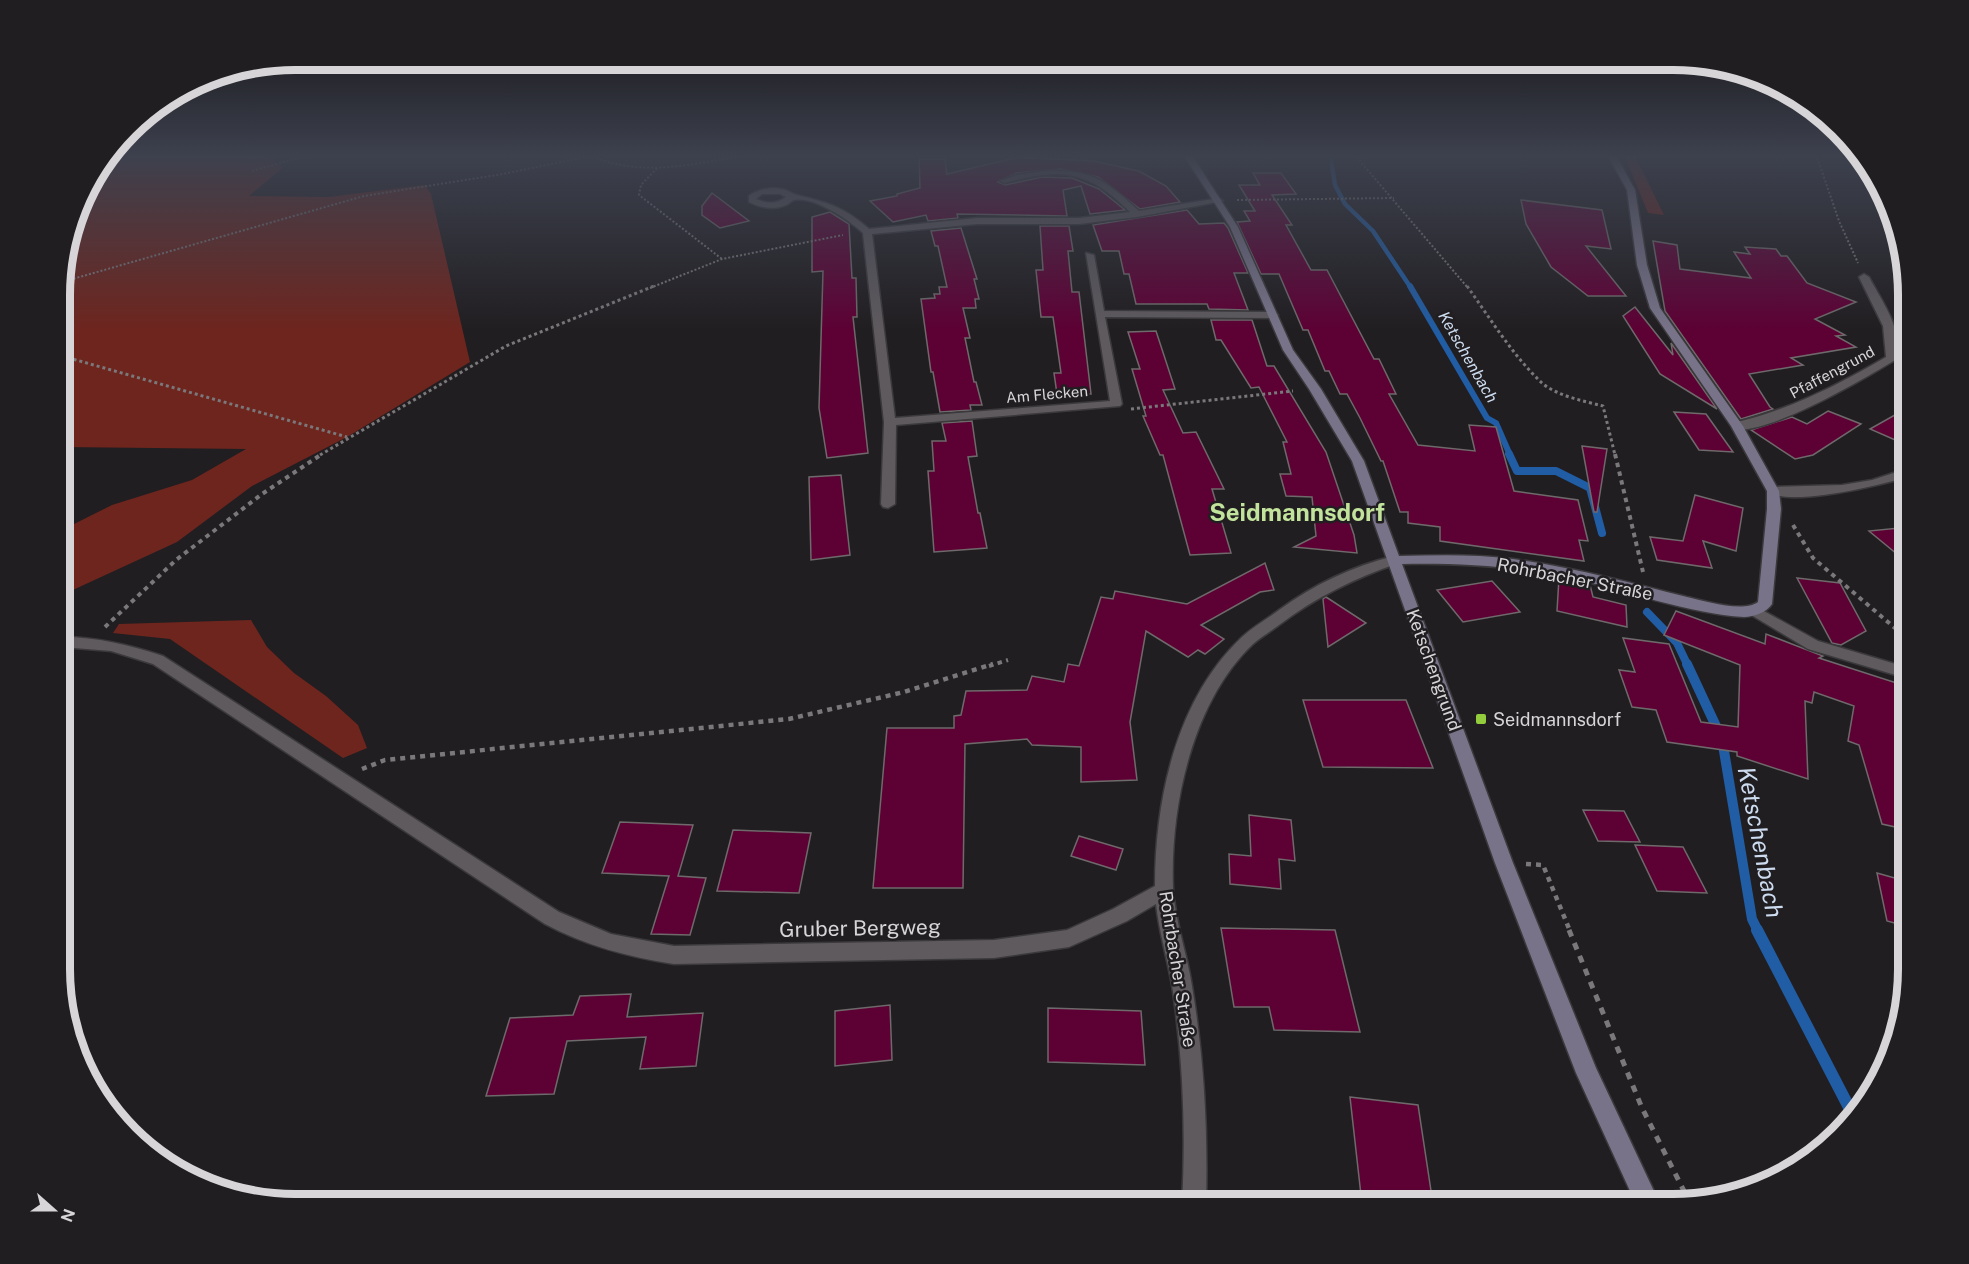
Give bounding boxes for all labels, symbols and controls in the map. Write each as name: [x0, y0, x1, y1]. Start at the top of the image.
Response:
water label: Ketschenbach: [1434, 308, 1502, 406]
street label: Pfaffengrund: [1787, 342, 1877, 402]
street label: Am Flecken: [1005, 382, 1089, 406]
district label: Seidmannsdorf: [1209, 498, 1385, 526]
street label: Rohrbacher Straße: [1496, 554, 1654, 604]
street label: Ketschengrund: [1402, 606, 1466, 734]
place label: Seidmannsdorf: [1493, 709, 1621, 730]
marker: Seidmannsdorf: [1474, 712, 1488, 726]
water label: Ketschenbach: [1733, 764, 1789, 920]
street label: Rohrbacher Straße: [1155, 889, 1201, 1049]
street label: Gruber Bergweg: [779, 914, 941, 942]
north arrow: [24, 1180, 84, 1240]
text: N: [56, 1206, 79, 1224]

